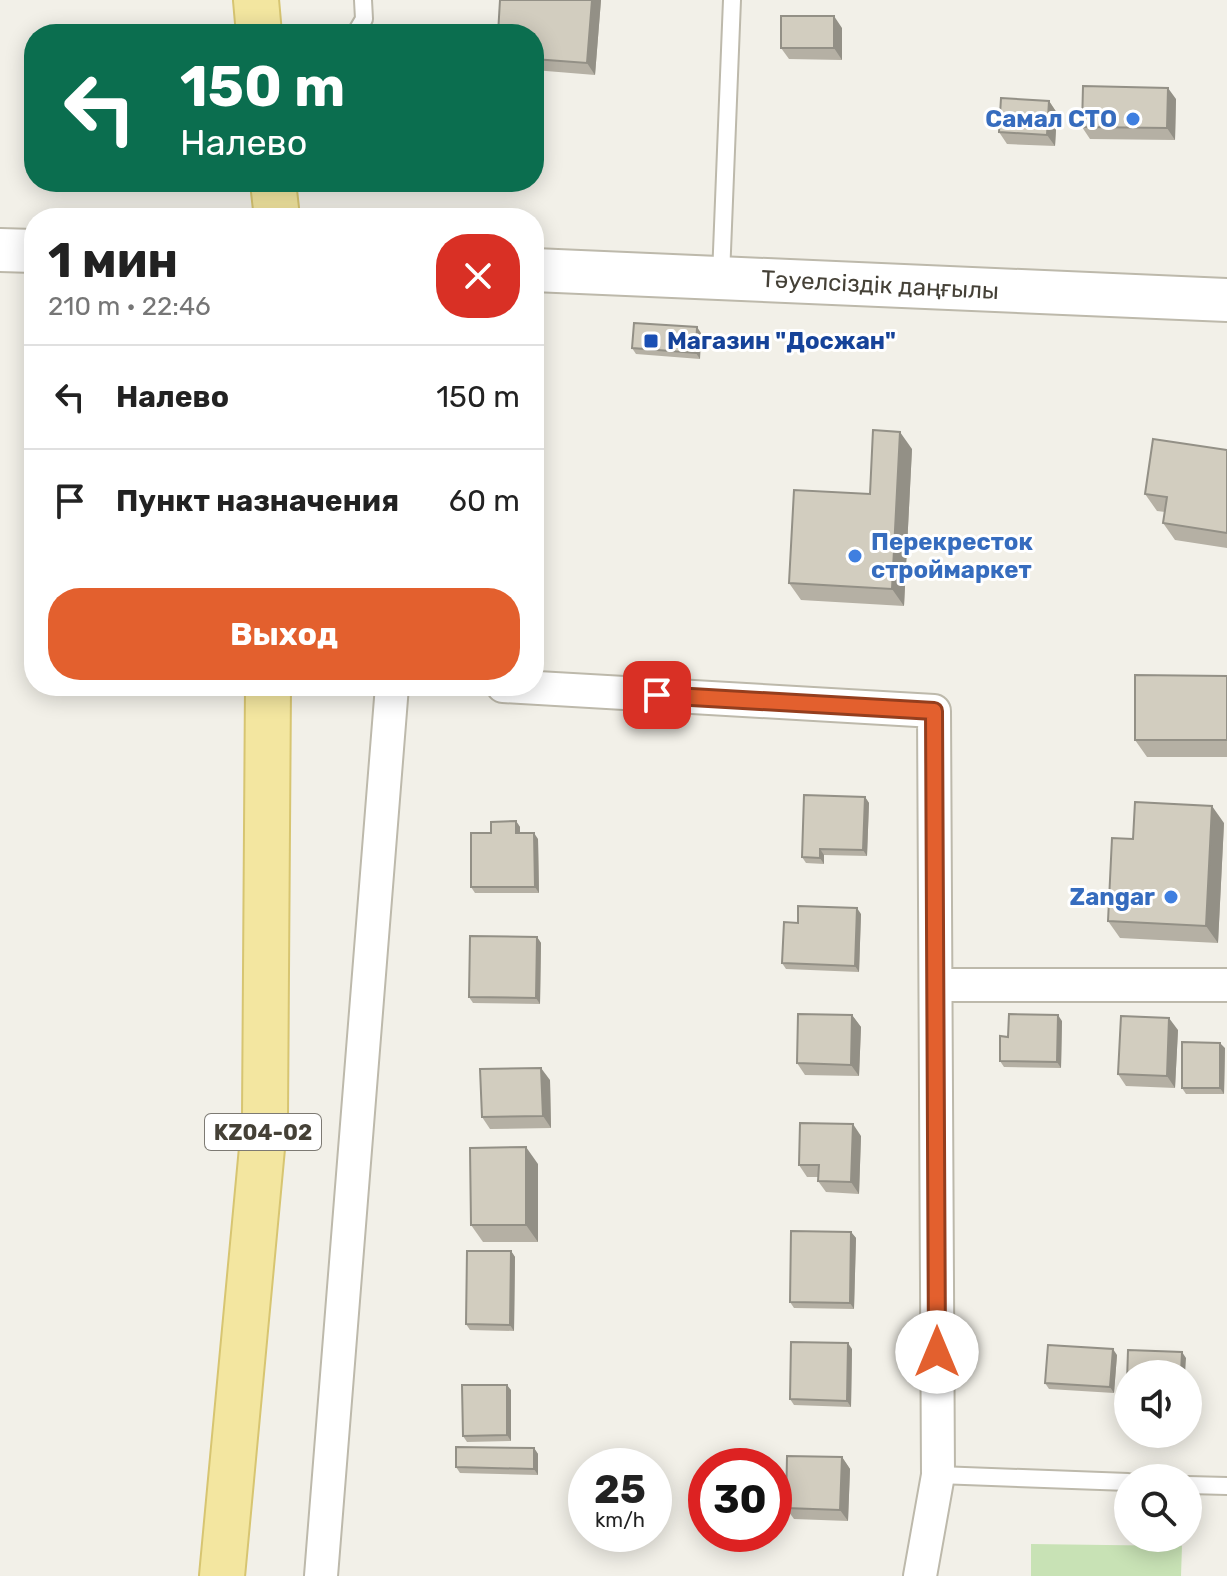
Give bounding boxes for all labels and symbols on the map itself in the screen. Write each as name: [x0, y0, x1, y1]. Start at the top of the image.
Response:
place label: Самал СТО: [985, 105, 1117, 133]
marker: Самал СТО: [1124, 110, 1142, 128]
street label: Тәуелсіздік даңғылы: [760, 265, 1000, 305]
place label: Магазин "Досжан": [667, 327, 896, 355]
marker: Магазин "Досжан": [642, 332, 660, 350]
place label: Перекресток строймаркет: [871, 528, 1033, 584]
marker: Перекресток строймаркет: [846, 547, 864, 565]
pin: [623, 661, 691, 729]
place label: Zangar: [1070, 883, 1155, 911]
marker: Zangar: [1162, 888, 1180, 906]
road number: KZ04-02: [205, 1114, 321, 1150]
position arrow: [895, 1310, 979, 1394]
speed limit sign: 30: [688, 1448, 792, 1552]

